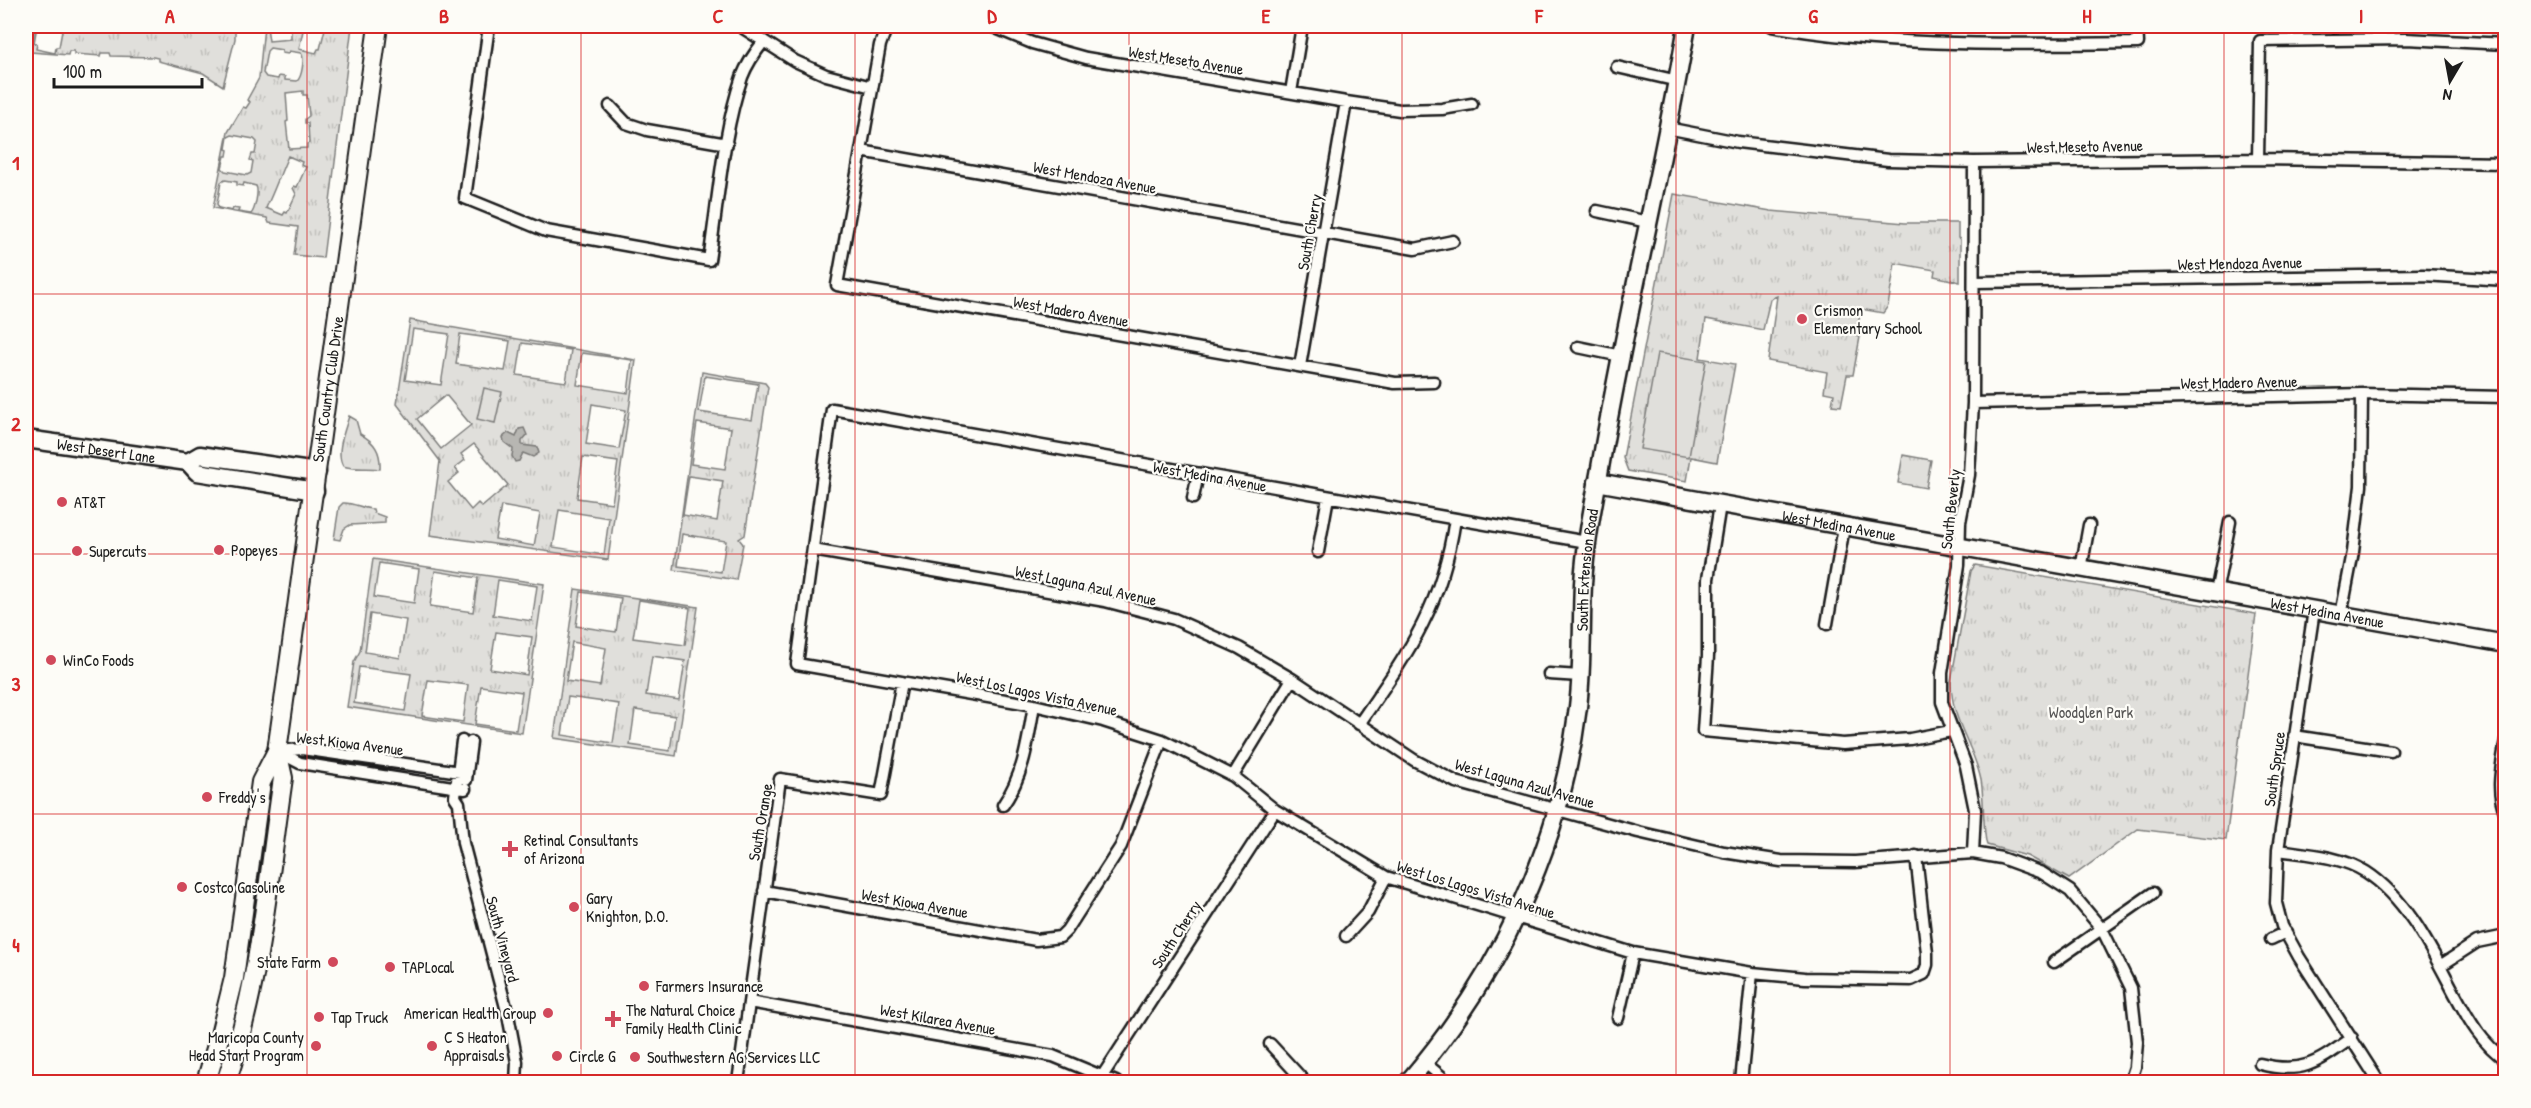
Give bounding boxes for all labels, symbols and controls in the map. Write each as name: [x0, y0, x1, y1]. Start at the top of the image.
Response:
text: A: [165, 2, 175, 29]
text: B: [439, 2, 449, 29]
text: C: [713, 2, 724, 29]
text: D: [987, 2, 997, 29]
text: E: [1262, 2, 1271, 29]
text: F: [1534, 2, 1544, 29]
text: G: [1808, 2, 1818, 29]
text: H: [2082, 2, 2092, 29]
text: I: [2359, 2, 2363, 29]
street label: West Meseto Avenue: [1127, 40, 1246, 80]
scale bar: [54, 51, 202, 89]
north arrow: [2420, 51, 2480, 111]
text: 100 m: [63, 59, 102, 84]
text: N: [2441, 84, 2453, 107]
street label: West Meseto Avenue: [2027, 134, 2144, 158]
text: 1: [12, 149, 20, 176]
street label: West Mendoza Avenue: [1032, 155, 1159, 199]
street label: South Cherry: [1291, 192, 1327, 272]
street label: West Mendoza Avenue: [2177, 251, 2303, 275]
street label: West Madero Avenue: [1012, 290, 1131, 332]
place label: Crismon Elementary School: [1814, 299, 1923, 339]
marker: Crismon Elementary School: [1795, 312, 1809, 326]
street label: South Country Club Drive: [306, 314, 349, 463]
street label: West Madero Avenue: [2180, 370, 2298, 394]
text: 2: [11, 410, 21, 437]
street label: West Desert Lane: [55, 433, 158, 468]
street label: West Medina Avenue: [1151, 455, 1269, 497]
street label: South Beverly: [1935, 468, 1965, 550]
place label: AT&T: [74, 491, 106, 513]
marker: AT&T: [55, 495, 69, 509]
street label: West Medina Avenue: [1781, 504, 1898, 546]
street label: South Extension Road: [1571, 507, 1603, 631]
place label: Popeyes: [231, 539, 278, 561]
place label: Supercuts: [89, 540, 146, 562]
marker: Popeyes: [212, 543, 226, 557]
marker: Supercuts: [70, 544, 84, 558]
street label: West Laguna Azul Avenue: [1013, 559, 1159, 611]
street label: West Medina Avenue: [2269, 591, 2387, 633]
place label: WinCo Foods: [63, 649, 134, 671]
marker: WinCo Foods: [44, 653, 58, 667]
street label: West Los Lagos Vista Avenue: [954, 665, 1120, 721]
text: 3: [12, 670, 21, 697]
park label: Woodglen Park: [2049, 701, 2134, 723]
street label: West Kiowa Avenue: [295, 726, 406, 761]
street label: South Spruce: [2258, 730, 2290, 808]
street label: West Laguna Azul Avenue: [1453, 753, 1598, 814]
street label: South Orange: [742, 781, 778, 862]
place label: Freddy's: [218, 786, 266, 808]
marker: Freddy's: [200, 790, 214, 804]
place label: Retinal Consultants of Arizona: [524, 829, 638, 869]
marker: Retinal Consultants of Arizona: [501, 840, 519, 858]
street label: West Los Lagos Vista Avenue: [1394, 854, 1558, 924]
place label: Costco Gasoline: [194, 876, 286, 898]
marker: Costco Gasoline: [175, 880, 189, 894]
street label: West Kiowa Avenue: [860, 883, 971, 923]
place label: Gary Knighton, D.O.: [586, 887, 668, 927]
street label: South Vineyard: [481, 894, 525, 984]
street label: South Cherry: [1146, 896, 1206, 972]
marker: Gary Knighton, D.O.: [567, 900, 581, 914]
text: 4: [12, 931, 20, 958]
place label: State Farm: [257, 951, 321, 973]
marker: State Farm: [326, 955, 340, 969]
place label: TAPLocal: [402, 956, 455, 978]
marker: TAPLocal: [383, 960, 397, 974]
place label: Farmers Insurance: [655, 975, 764, 997]
marker: Farmers Insurance: [637, 979, 651, 993]
street label: West Kilarea Avenue: [878, 998, 998, 1040]
place label: The Natural Choice Family Health Clinic: [625, 999, 742, 1039]
place label: American Health Group: [404, 1002, 536, 1024]
place label: Tap Truck: [331, 1006, 389, 1028]
marker: American Health Group: [541, 1006, 555, 1020]
marker: Tap Truck: [312, 1010, 326, 1024]
marker: The Natural Choice Family Health Clinic: [604, 1010, 622, 1028]
place label: Maricopa County Head Start Program: [189, 1026, 304, 1066]
place label: C S Heaton Appraisals: [444, 1026, 507, 1066]
marker: Maricopa County Head Start Program: [309, 1039, 323, 1053]
marker: C S Heaton Appraisals: [425, 1039, 439, 1053]
place label: Circle G: [569, 1045, 616, 1067]
place label: Southwestern AG Services LLC: [647, 1046, 821, 1068]
marker: Circle G: [550, 1049, 564, 1063]
marker: Southwestern AG Services LLC: [628, 1050, 642, 1064]

